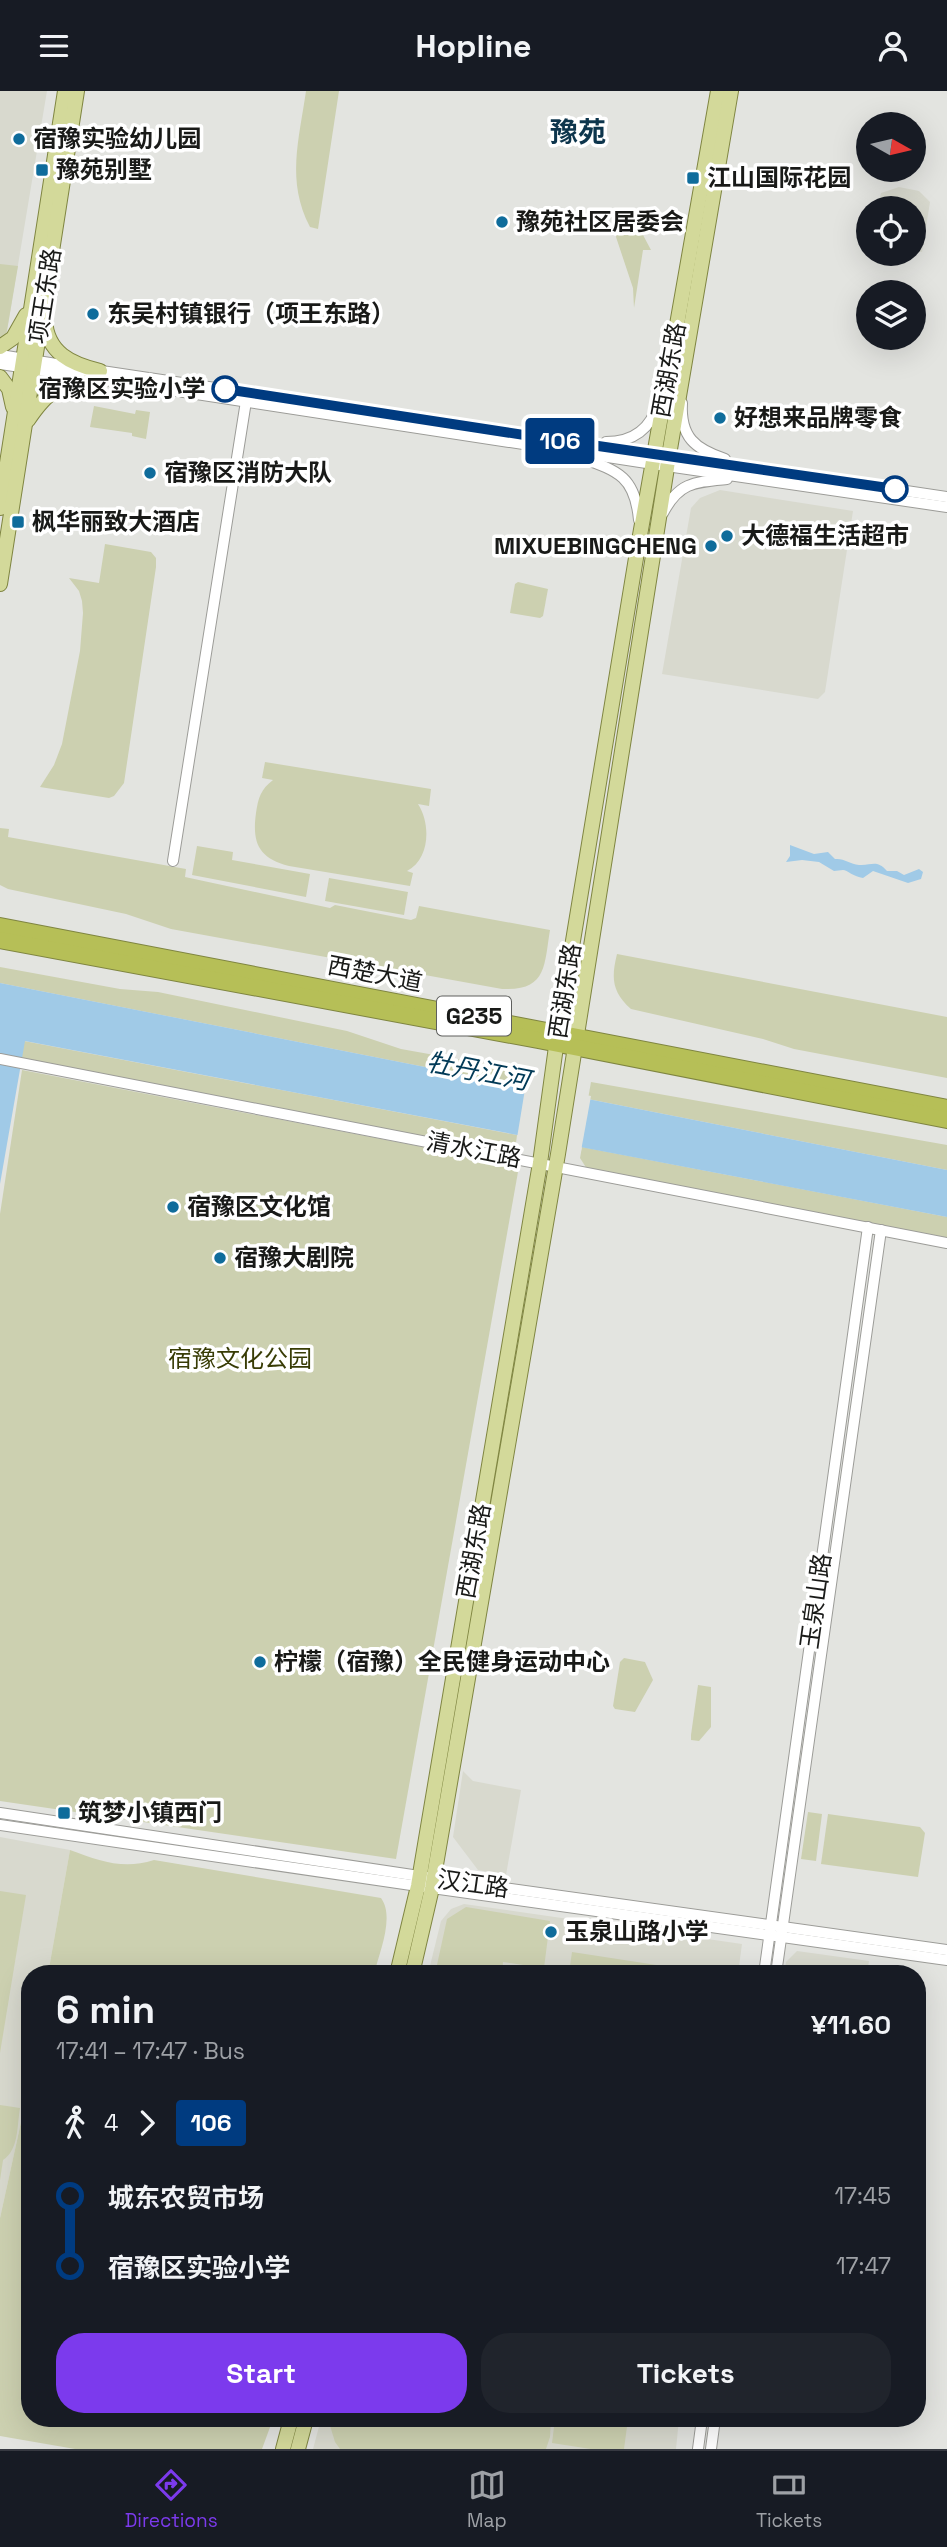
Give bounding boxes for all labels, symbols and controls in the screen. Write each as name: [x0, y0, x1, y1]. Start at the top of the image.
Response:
text: Hopline: [415, 26, 532, 66]
icon: menu: [35, 27, 73, 65]
icon: person: [874, 27, 912, 65]
north arrow: [856, 112, 926, 182]
map controls: [856, 112, 926, 350]
district label: 豫苑: [550, 114, 606, 150]
place label: 宿豫实验幼儿园: [33, 123, 201, 154]
marker: 宿豫实验幼儿园: [11, 131, 27, 147]
place label: 豫苑别墅: [56, 154, 152, 185]
marker: 豫苑别墅: [34, 162, 50, 178]
place label: 江山国际花园: [707, 162, 851, 193]
marker: 江山国际花园: [685, 170, 701, 186]
button: locate: [856, 196, 926, 266]
place label: 豫苑社区居委会: [516, 206, 684, 237]
marker: 豫苑社区居委会: [494, 214, 510, 230]
street label: 项王东路: [22, 246, 67, 346]
button: layers: [856, 280, 926, 350]
place label: 东吴村镇银行（项王东路）: [107, 298, 395, 329]
marker: 东吴村镇银行（项王东路）: [85, 306, 101, 322]
street label: 西湖东路: [645, 320, 692, 420]
place label: 宿豫区实验小学: [38, 373, 206, 404]
marker: 宿豫区实验小学: [212, 376, 238, 402]
place label: 好想来品牌零食: [734, 402, 902, 433]
marker: 好想来品牌零食: [712, 410, 728, 426]
line badge: 106: [520, 418, 600, 464]
text: 106: [539, 425, 581, 456]
place label: 宿豫区消防大队: [164, 457, 332, 488]
marker: 宿豫区消防大队: [142, 465, 158, 481]
unlabelled marker: [882, 476, 908, 502]
place label: 枫华丽致大酒店: [32, 506, 200, 537]
marker: 枫华丽致大酒店: [10, 514, 26, 530]
place label: 大德福生活超市: [741, 520, 909, 551]
marker: 大德福生活超市: [719, 528, 735, 544]
place label: MIXUEBINGCHENG: [494, 530, 697, 561]
marker: MIXUEBINGCHENG: [703, 538, 719, 554]
street label: 西湖东路: [542, 941, 587, 1041]
street label: 西楚大道: [325, 949, 425, 998]
road number: G235: [437, 997, 511, 1035]
water label: 牡丹江河: [424, 1044, 537, 1099]
street label: 清水江路: [424, 1125, 524, 1174]
place label: 宿豫区文化馆: [187, 1191, 331, 1222]
marker: 宿豫区文化馆: [165, 1199, 181, 1215]
place label: 宿豫大剧院: [234, 1242, 354, 1273]
marker: 宿豫大剧院: [212, 1250, 228, 1266]
park label: 宿豫文化公园: [168, 1343, 312, 1374]
street label: 西湖东路: [450, 1501, 497, 1601]
street label: 玉泉山路: [793, 1551, 838, 1651]
place label: 柠檬（宿豫）全民健身运动中心: [274, 1646, 610, 1677]
marker: 柠檬（宿豫）全民健身运动中心: [252, 1654, 268, 1670]
place label: 筑梦小镇西门: [78, 1797, 222, 1828]
marker: 筑梦小镇西门: [56, 1805, 72, 1821]
street label: 汉江路: [435, 1863, 511, 1904]
place label: 玉泉山路小学: [565, 1916, 709, 1947]
marker: 玉泉山路小学: [543, 1924, 559, 1940]
text: 6 min: [56, 1986, 155, 2034]
text: ¥11.60: [811, 2008, 891, 2042]
text: 17:41 – 17:47 · Bus: [56, 2036, 245, 2066]
icon: walk: [56, 2104, 94, 2142]
icon: forward: [128, 2104, 166, 2142]
text: 106: [190, 2107, 232, 2138]
text: 4: [104, 2108, 118, 2138]
text: 城东农贸市场: [108, 2181, 264, 2215]
text: 17:45: [834, 2181, 891, 2211]
text: 宿豫区实验小学: [108, 2251, 290, 2285]
text: 17:47: [836, 2251, 891, 2281]
button: Start: [56, 2333, 467, 2413]
button: Tickets: [481, 2333, 891, 2413]
tab: Directions: [125, 2466, 218, 2533]
tab: Map: [467, 2466, 507, 2533]
tab: Tickets: [756, 2466, 822, 2533]

